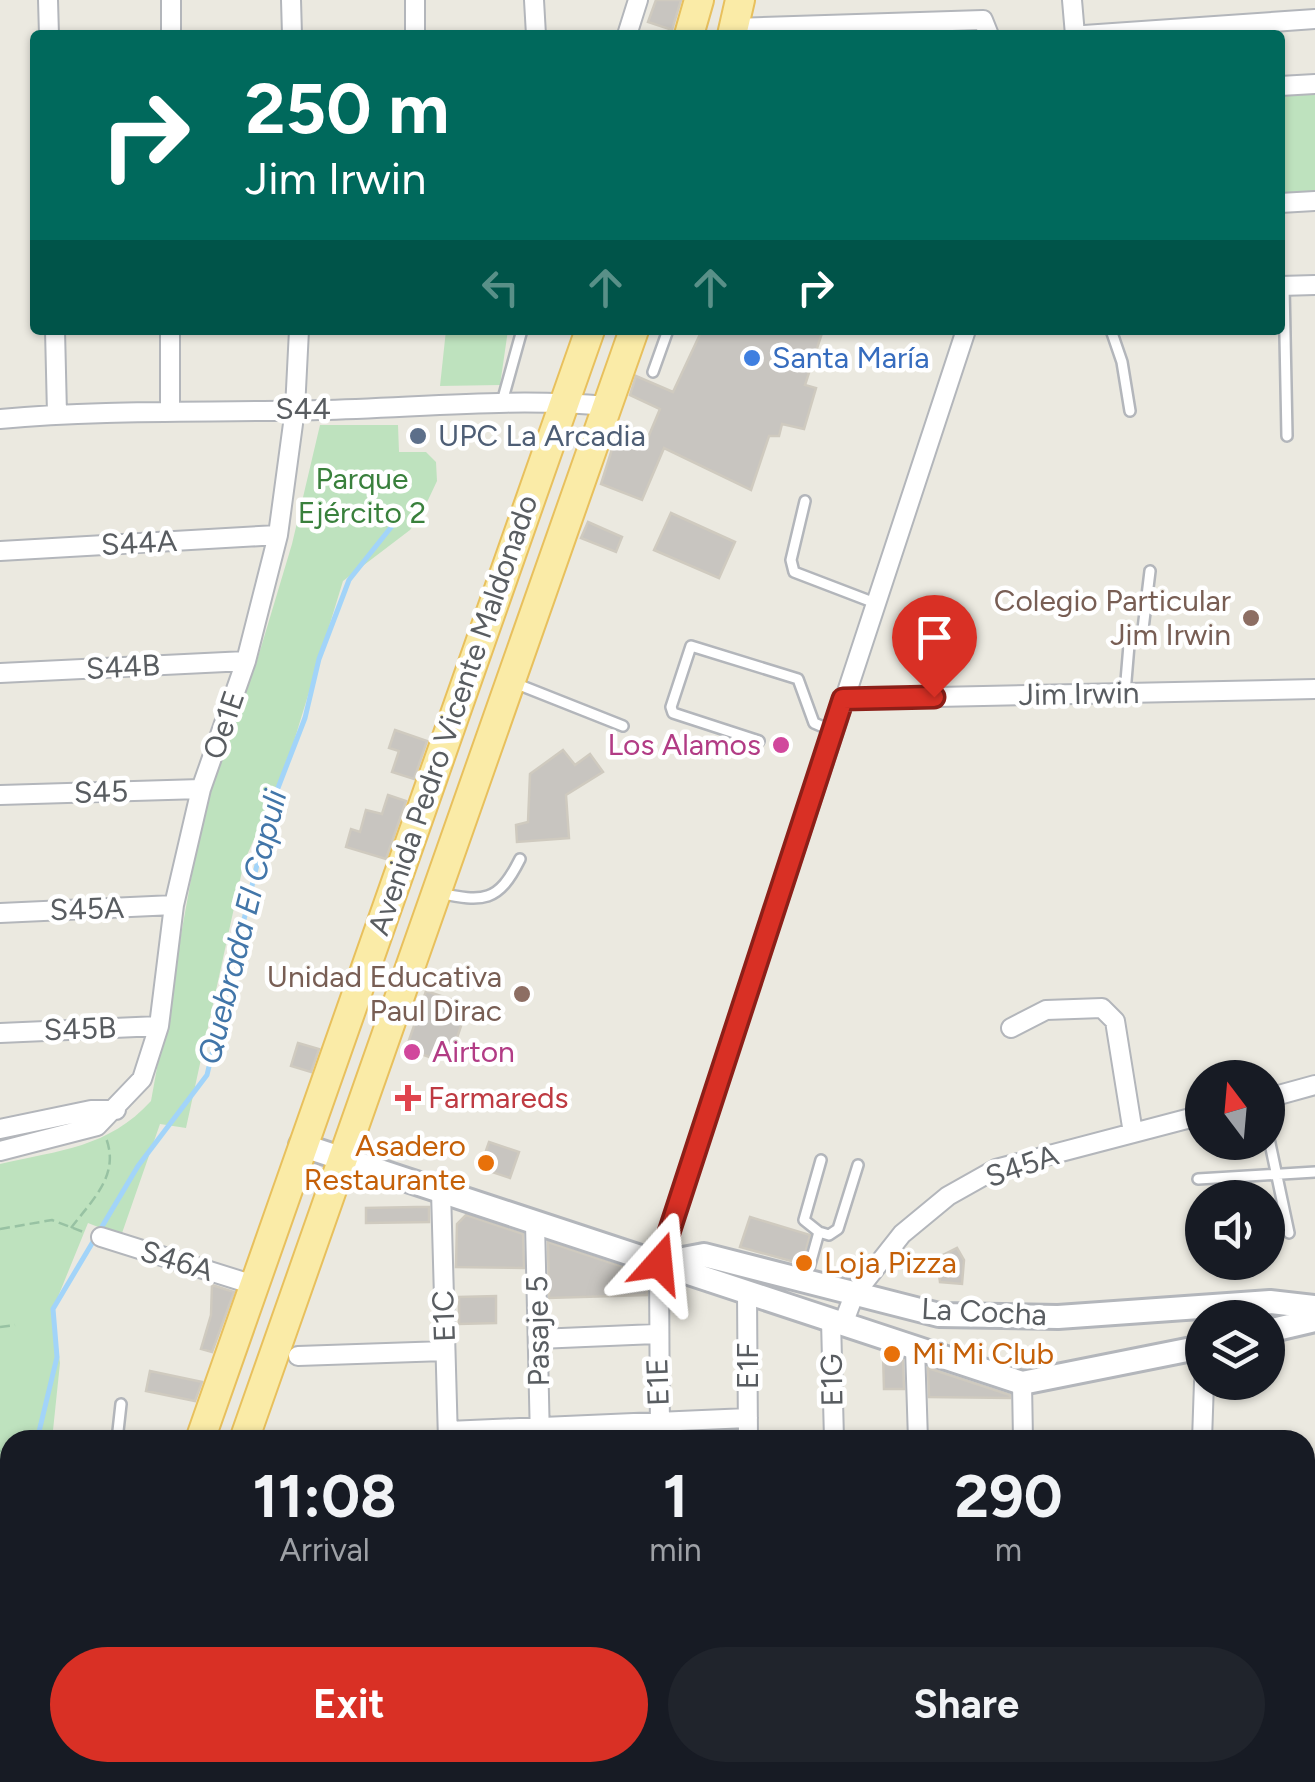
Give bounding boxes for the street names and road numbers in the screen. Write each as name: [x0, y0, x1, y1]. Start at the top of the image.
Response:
street label: S44: [275, 390, 331, 427]
street label: Avenida Pedro Vicente Maldonado: [360, 490, 545, 940]
street label: S44A: [100, 522, 179, 563]
street label: S44B: [85, 646, 161, 687]
street label: Jim Irwin: [1018, 674, 1140, 713]
street label: Oe1E: [195, 686, 252, 764]
street label: S45: [73, 772, 129, 811]
street label: S45A: [49, 889, 126, 928]
street label: S45B: [43, 1009, 117, 1048]
street label: S45A: [981, 1136, 1064, 1195]
street label: S46A: [136, 1232, 219, 1289]
street label: Pasaje 5: [518, 1275, 557, 1387]
street label: E1C: [424, 1289, 463, 1343]
street label: La Cocha: [920, 1290, 1048, 1333]
street label: E1F: [729, 1343, 766, 1389]
street label: E1G: [813, 1353, 850, 1407]
street label: E1E: [638, 1357, 677, 1407]

